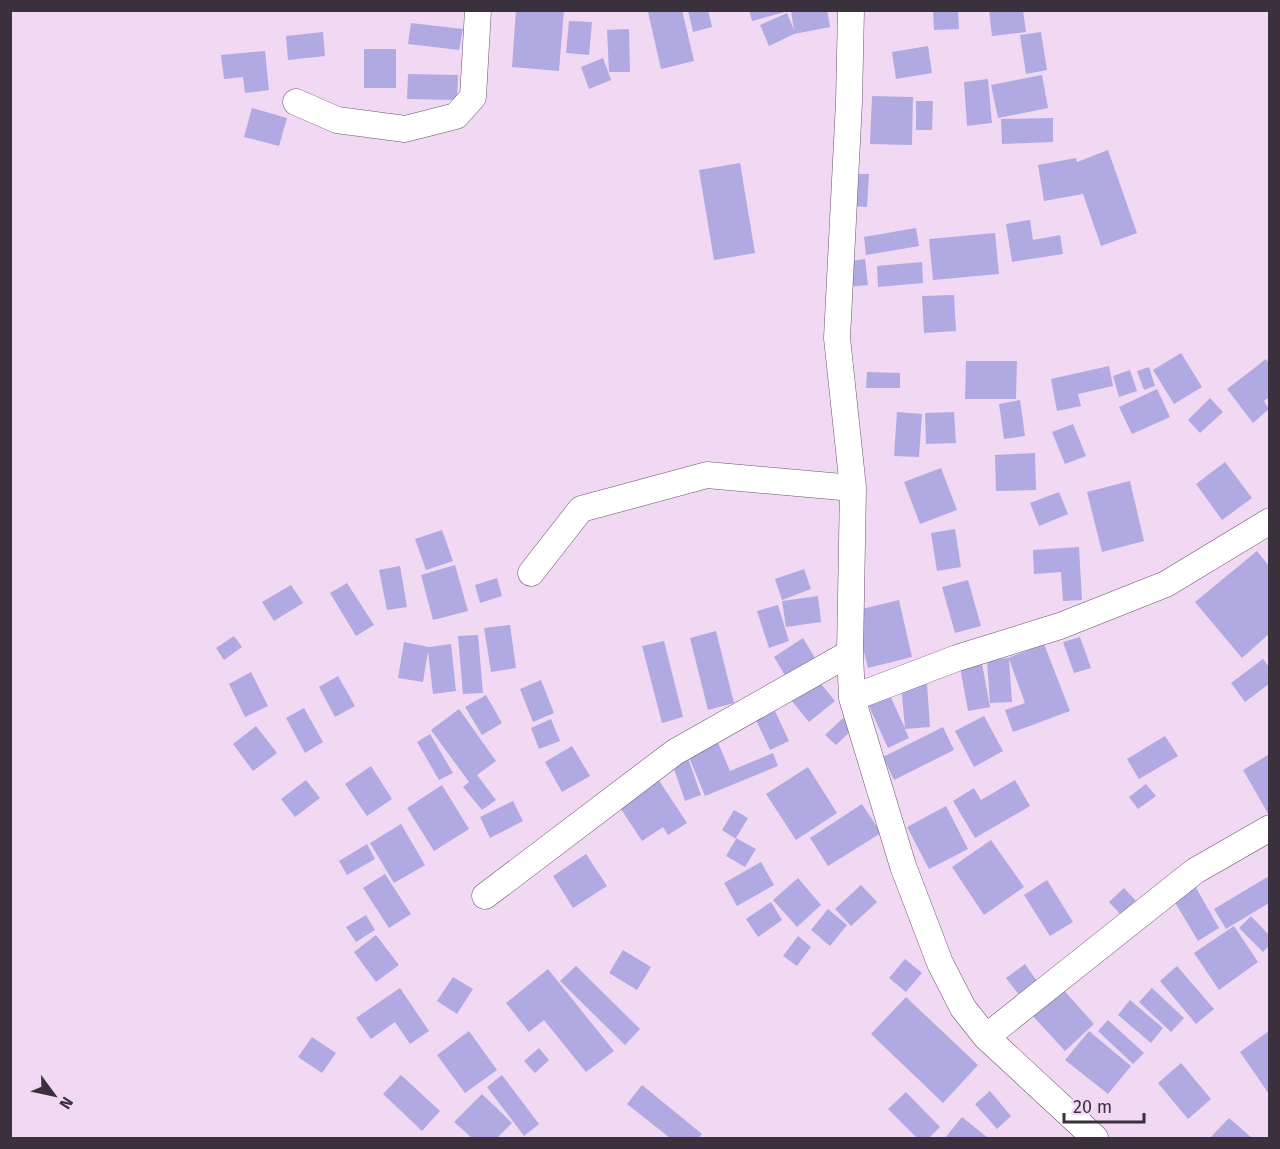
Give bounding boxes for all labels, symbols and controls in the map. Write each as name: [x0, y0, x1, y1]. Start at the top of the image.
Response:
north arrow: [24, 1065, 84, 1125]
scale bar: [1064, 1086, 1144, 1124]
text: N: [55, 1093, 77, 1113]
text: 20 m: [1073, 1096, 1112, 1118]

